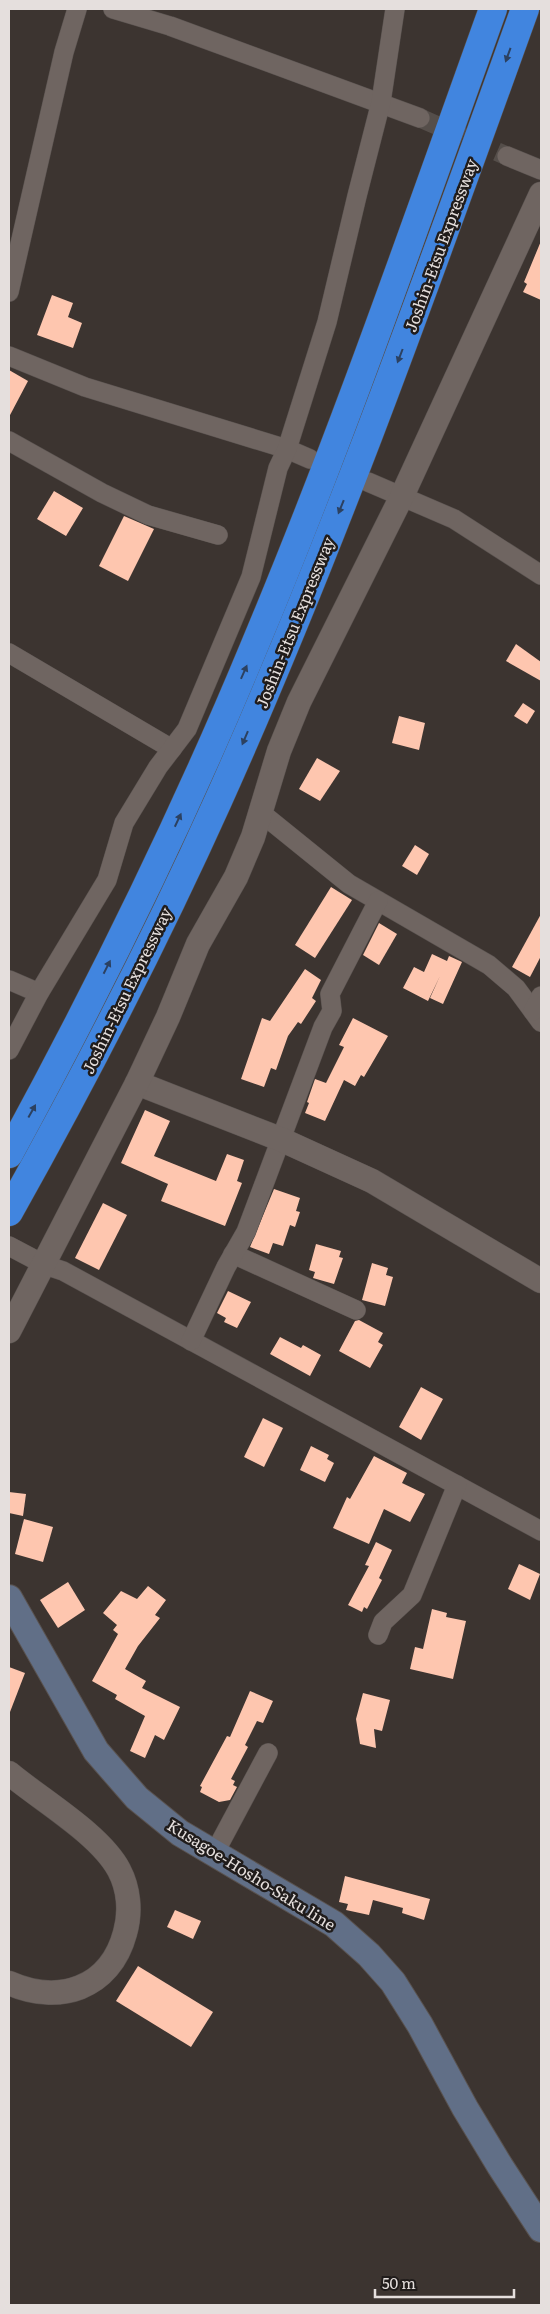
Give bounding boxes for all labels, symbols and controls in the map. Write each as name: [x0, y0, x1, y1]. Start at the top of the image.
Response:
one-way arrow: [504, 47, 512, 62]
street label: Joshin-Etsu Expressway: [397, 154, 483, 335]
one-way arrow: [396, 348, 403, 363]
one-way arrow: [337, 500, 345, 515]
street label: Joshin-Etsu Expressway: [249, 532, 340, 711]
one-way arrow: [240, 665, 248, 679]
one-way arrow: [241, 731, 249, 745]
one-way arrow: [174, 813, 182, 828]
street label: Joshin-Etsu Expressway: [75, 902, 177, 1077]
one-way arrow: [103, 960, 111, 974]
one-way arrow: [28, 1104, 36, 1118]
street label: Kusagoe-Hosho-Saku line: [163, 1812, 341, 1936]
scale bar: [375, 2266, 514, 2298]
text: 50 m: [382, 2271, 416, 2294]

